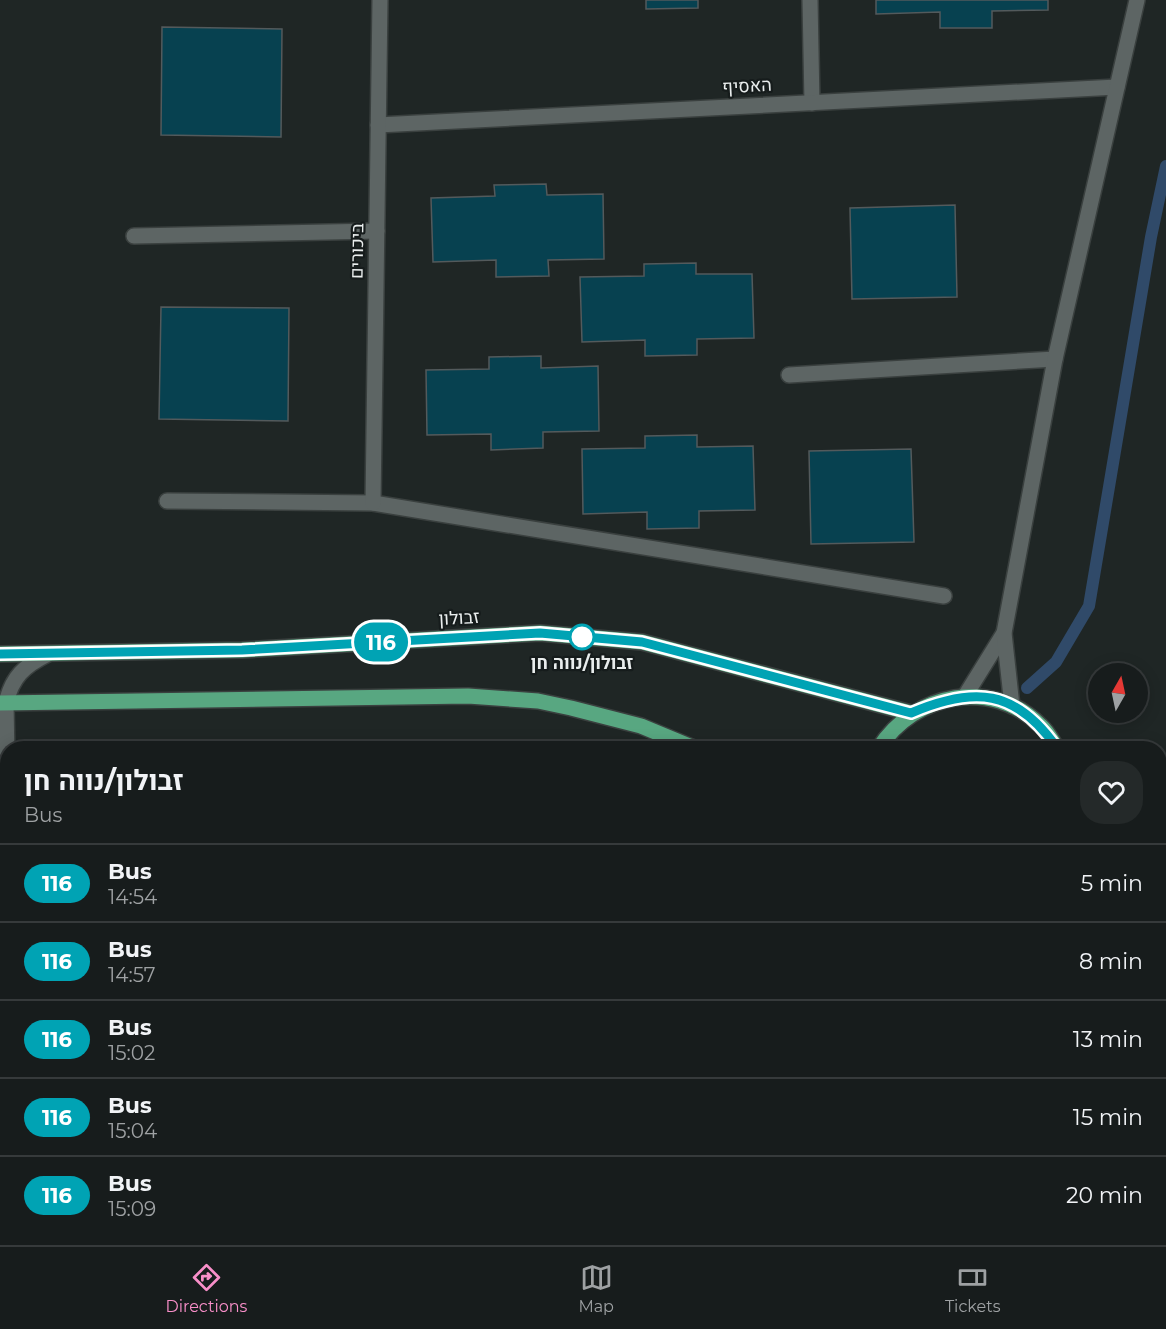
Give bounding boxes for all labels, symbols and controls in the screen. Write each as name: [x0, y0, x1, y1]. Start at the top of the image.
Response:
street label: האסיף: [722, 74, 772, 98]
street label: ביכורים: [346, 223, 368, 279]
street label: זבולון: [438, 606, 480, 630]
line badge: 116: [346, 622, 416, 662]
marker: זבולון/נווה חן: [569, 624, 595, 650]
text: 116: [366, 630, 396, 655]
place label: זבולון/נווה חן: [531, 652, 633, 674]
north arrow: [1088, 663, 1148, 723]
map controls: [1088, 663, 1148, 723]
button: heart: [1080, 761, 1143, 824]
text: זבולון/נווה חן: [24, 763, 184, 797]
text: Bus: [24, 803, 62, 827]
text: Bus: [108, 858, 152, 885]
text: 5 min: [1081, 870, 1143, 897]
text: 116: [42, 871, 72, 896]
text: 14:54: [108, 885, 157, 909]
text: Bus: [108, 936, 152, 963]
text: 8 min: [1079, 948, 1143, 975]
text: 116: [42, 949, 72, 974]
text: 14:57: [108, 963, 156, 987]
text: Bus: [108, 1014, 152, 1041]
text: 13 min: [1073, 1026, 1143, 1053]
text: 116: [42, 1027, 72, 1052]
text: 15:02: [108, 1041, 155, 1065]
text: Bus: [108, 1092, 152, 1119]
text: 15 min: [1073, 1104, 1143, 1131]
text: 116: [42, 1105, 72, 1130]
text: 15:04: [108, 1119, 157, 1143]
text: Bus: [108, 1170, 152, 1197]
text: 20 min: [1066, 1182, 1143, 1209]
text: 116: [42, 1183, 72, 1208]
text: 15:09: [108, 1197, 156, 1221]
tab: Directions: [165, 1261, 247, 1316]
tab: Map: [578, 1261, 614, 1316]
tab: Tickets: [945, 1261, 1001, 1316]

